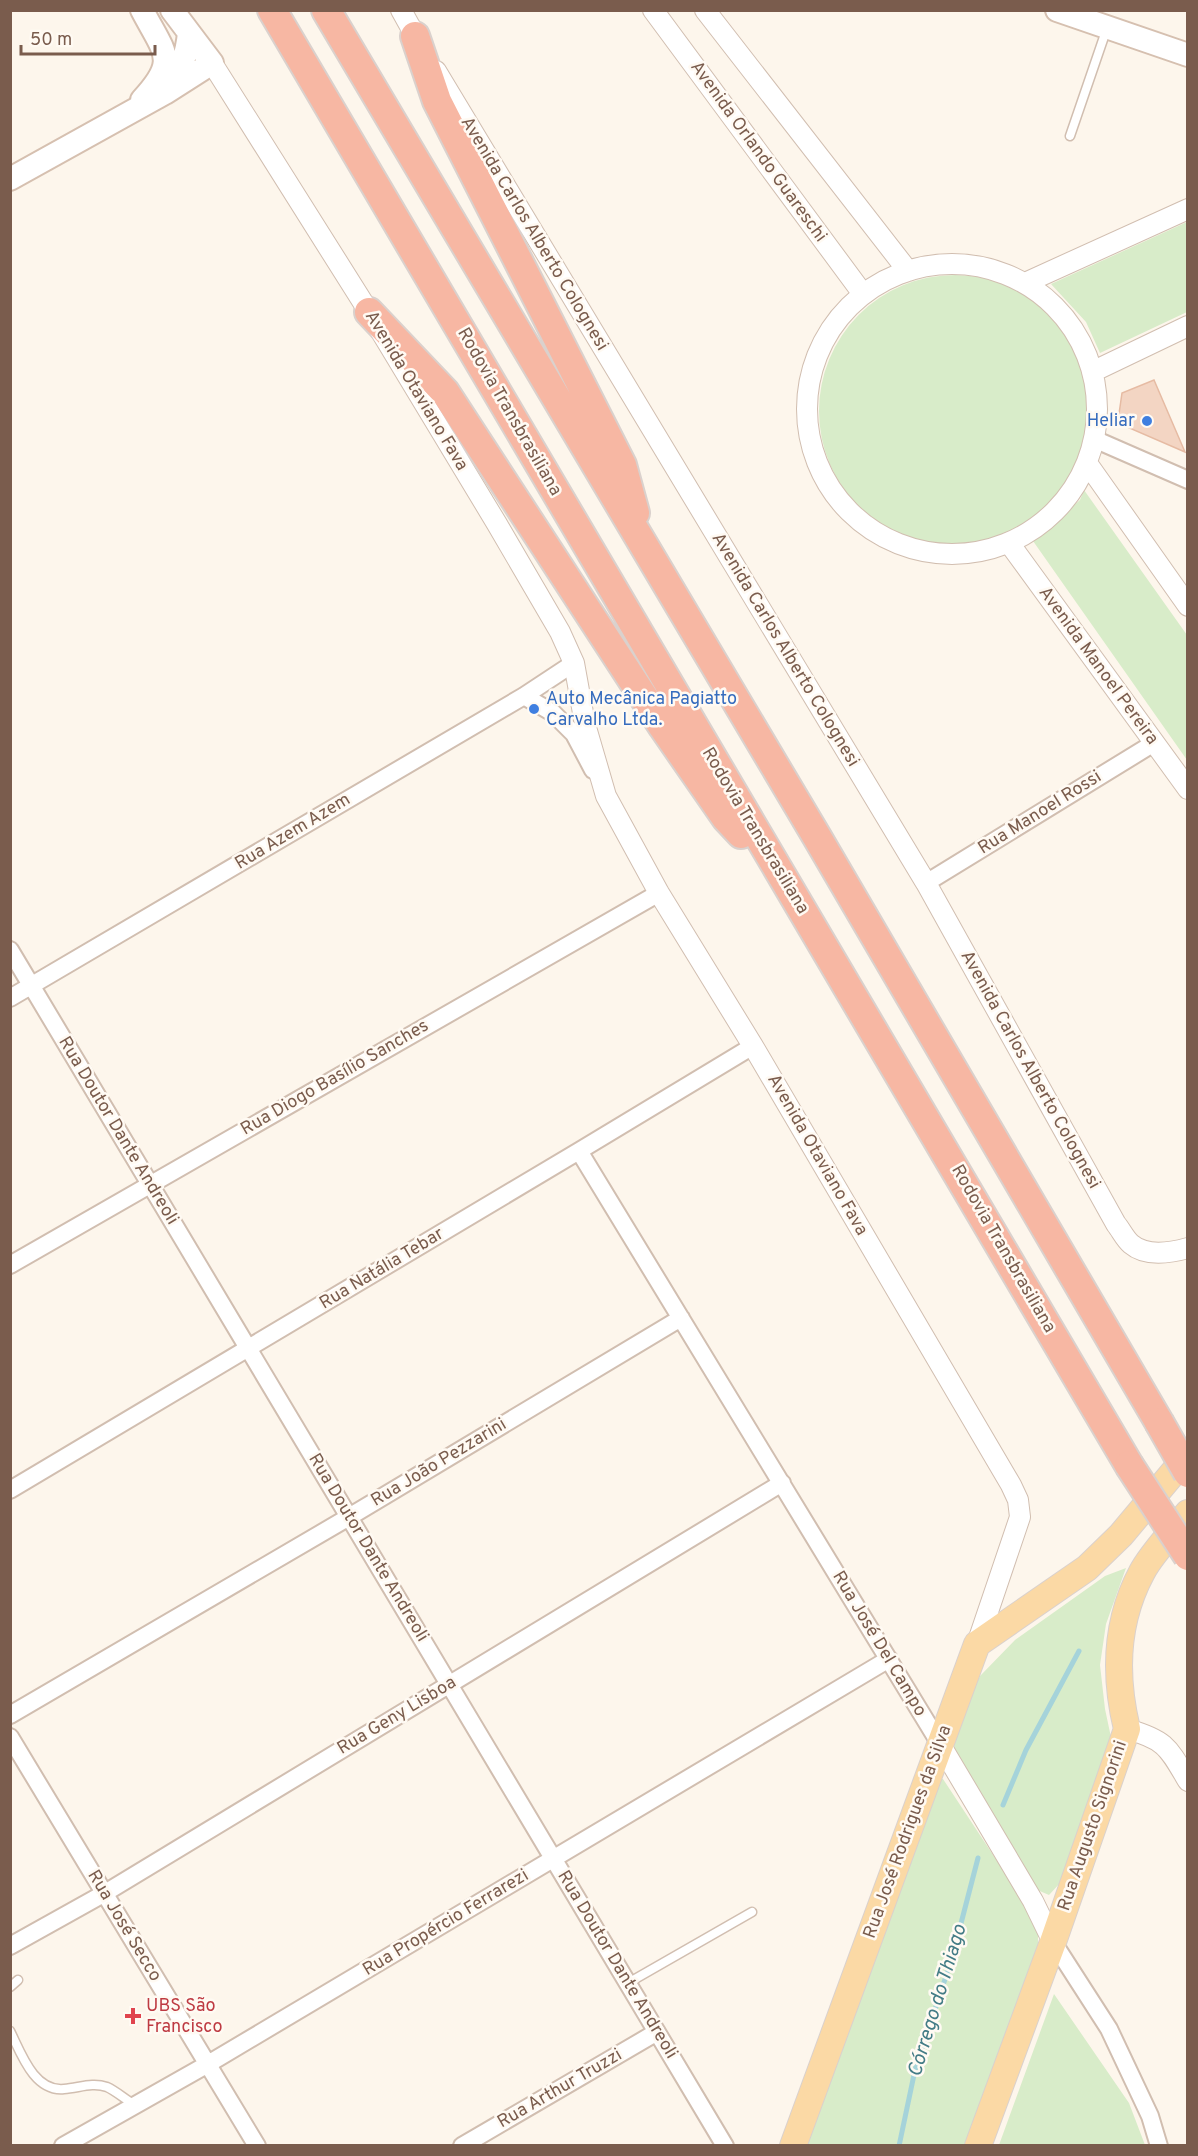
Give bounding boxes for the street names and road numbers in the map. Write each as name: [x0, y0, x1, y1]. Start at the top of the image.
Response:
street label: Avenida Orlando Guareschi: [684, 57, 832, 247]
street label: Avenida Carlos Alberto Colognesi: [455, 113, 613, 355]
street label: Avenida Otaviano Fava: [359, 307, 473, 475]
street label: Rodovia Transbrasiliana: [451, 324, 567, 500]
street label: Avenida Carlos Alberto Colognesi: [706, 529, 864, 771]
street label: Avenida Manoel Pereira: [1033, 582, 1163, 750]
street label: Rodovia Transbrasiliana: [696, 743, 814, 919]
street label: Rua Manoel Rossi: [974, 766, 1106, 860]
street label: Rua Azem Azem: [231, 788, 355, 876]
street label: Avenida Carlos Alberto Colognesi: [955, 947, 1105, 1193]
street label: Rua Diogo Basílio Sanches: [237, 1015, 433, 1141]
street label: Rua Doutor Dante Andreoli: [53, 1033, 183, 1229]
street label: Avenida Otaviano Fava: [761, 1070, 873, 1240]
street label: Rodovia Transbrasiliana: [945, 1161, 1061, 1337]
street label: Rua Natália Tebar: [316, 1223, 448, 1315]
street label: Rua João Pezzarini: [367, 1413, 511, 1513]
street label: Rua Doutor Dante Andreoli: [303, 1450, 433, 1646]
street label: Rua José Del Campo: [826, 1567, 932, 1721]
street label: Rua Geny Lisboa: [333, 1671, 461, 1761]
street label: Rua José Rodrigues da Silva: [859, 1722, 957, 1942]
street label: Rua Augusto Signorini: [1053, 1738, 1133, 1914]
street label: Rua Propércio Ferrarezi: [359, 1864, 533, 1982]
street label: Rua José Secco: [82, 1866, 166, 1986]
street label: Rua Doutor Dante Andreoli: [552, 1867, 682, 2063]
street label: Rua Arthur Truzzi: [493, 2044, 627, 2134]

